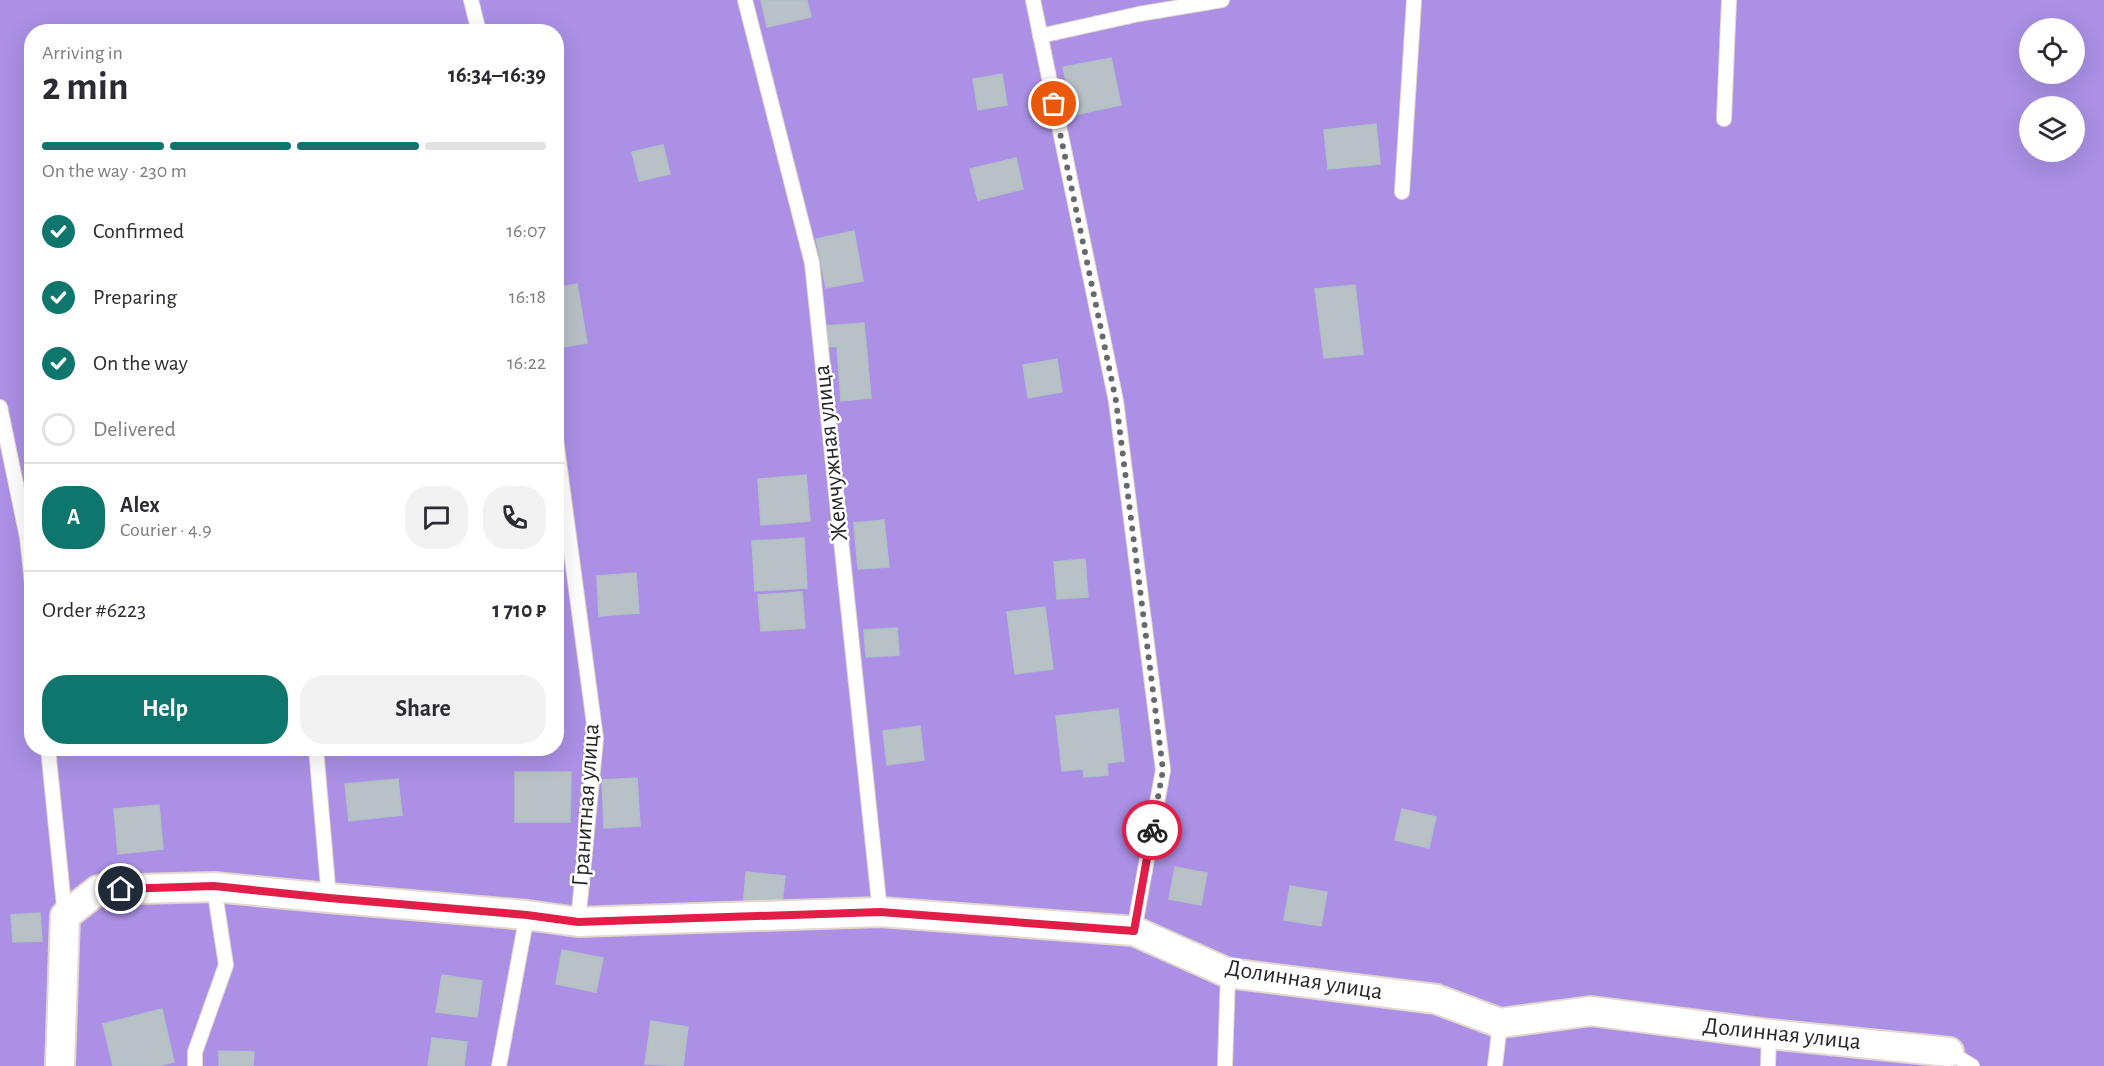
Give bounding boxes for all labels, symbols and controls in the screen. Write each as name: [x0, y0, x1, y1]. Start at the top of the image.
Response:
map controls: [2019, 18, 2085, 162]
button: locate: [2019, 18, 2085, 84]
text: Arriving in: [42, 43, 123, 63]
text: 16:34–16:39: [448, 64, 546, 86]
text: 2 min: [42, 68, 129, 107]
pin: [1028, 78, 1079, 129]
icon: bag: [1037, 87, 1070, 120]
button: layers: [2019, 96, 2085, 162]
text: On the way · 230 m: [42, 161, 187, 181]
icon: check: [42, 215, 75, 248]
text: Confirmed: [93, 220, 184, 242]
text: 16:07: [506, 221, 546, 241]
icon: check: [42, 281, 75, 314]
text: Preparing: [93, 286, 177, 308]
text: 16:18: [509, 287, 546, 307]
icon: check: [42, 347, 75, 380]
text: On the way: [93, 352, 188, 374]
text: 16:22: [507, 353, 546, 373]
street label: Жемчужная улица: [810, 363, 852, 543]
text: Delivered: [93, 418, 176, 440]
button: chat: [405, 486, 468, 549]
button: phone: [483, 486, 546, 549]
text: Alex: [120, 494, 160, 516]
text: A: [67, 506, 80, 528]
text: Courier · 4.9: [120, 520, 212, 540]
text: Order #6223: [42, 599, 146, 621]
text: 1 710 ₽: [492, 599, 546, 621]
button: Help: [42, 675, 288, 744]
button: Share: [300, 675, 546, 744]
street label: Гранитная улица: [568, 723, 604, 887]
courier: [1122, 800, 1182, 860]
icon: bike: [1136, 814, 1169, 847]
pin: [95, 863, 146, 914]
icon: home: [104, 872, 137, 905]
street label: Долинная улица: [1224, 956, 1384, 1004]
street label: Долинная улица: [1702, 1014, 1862, 1054]

